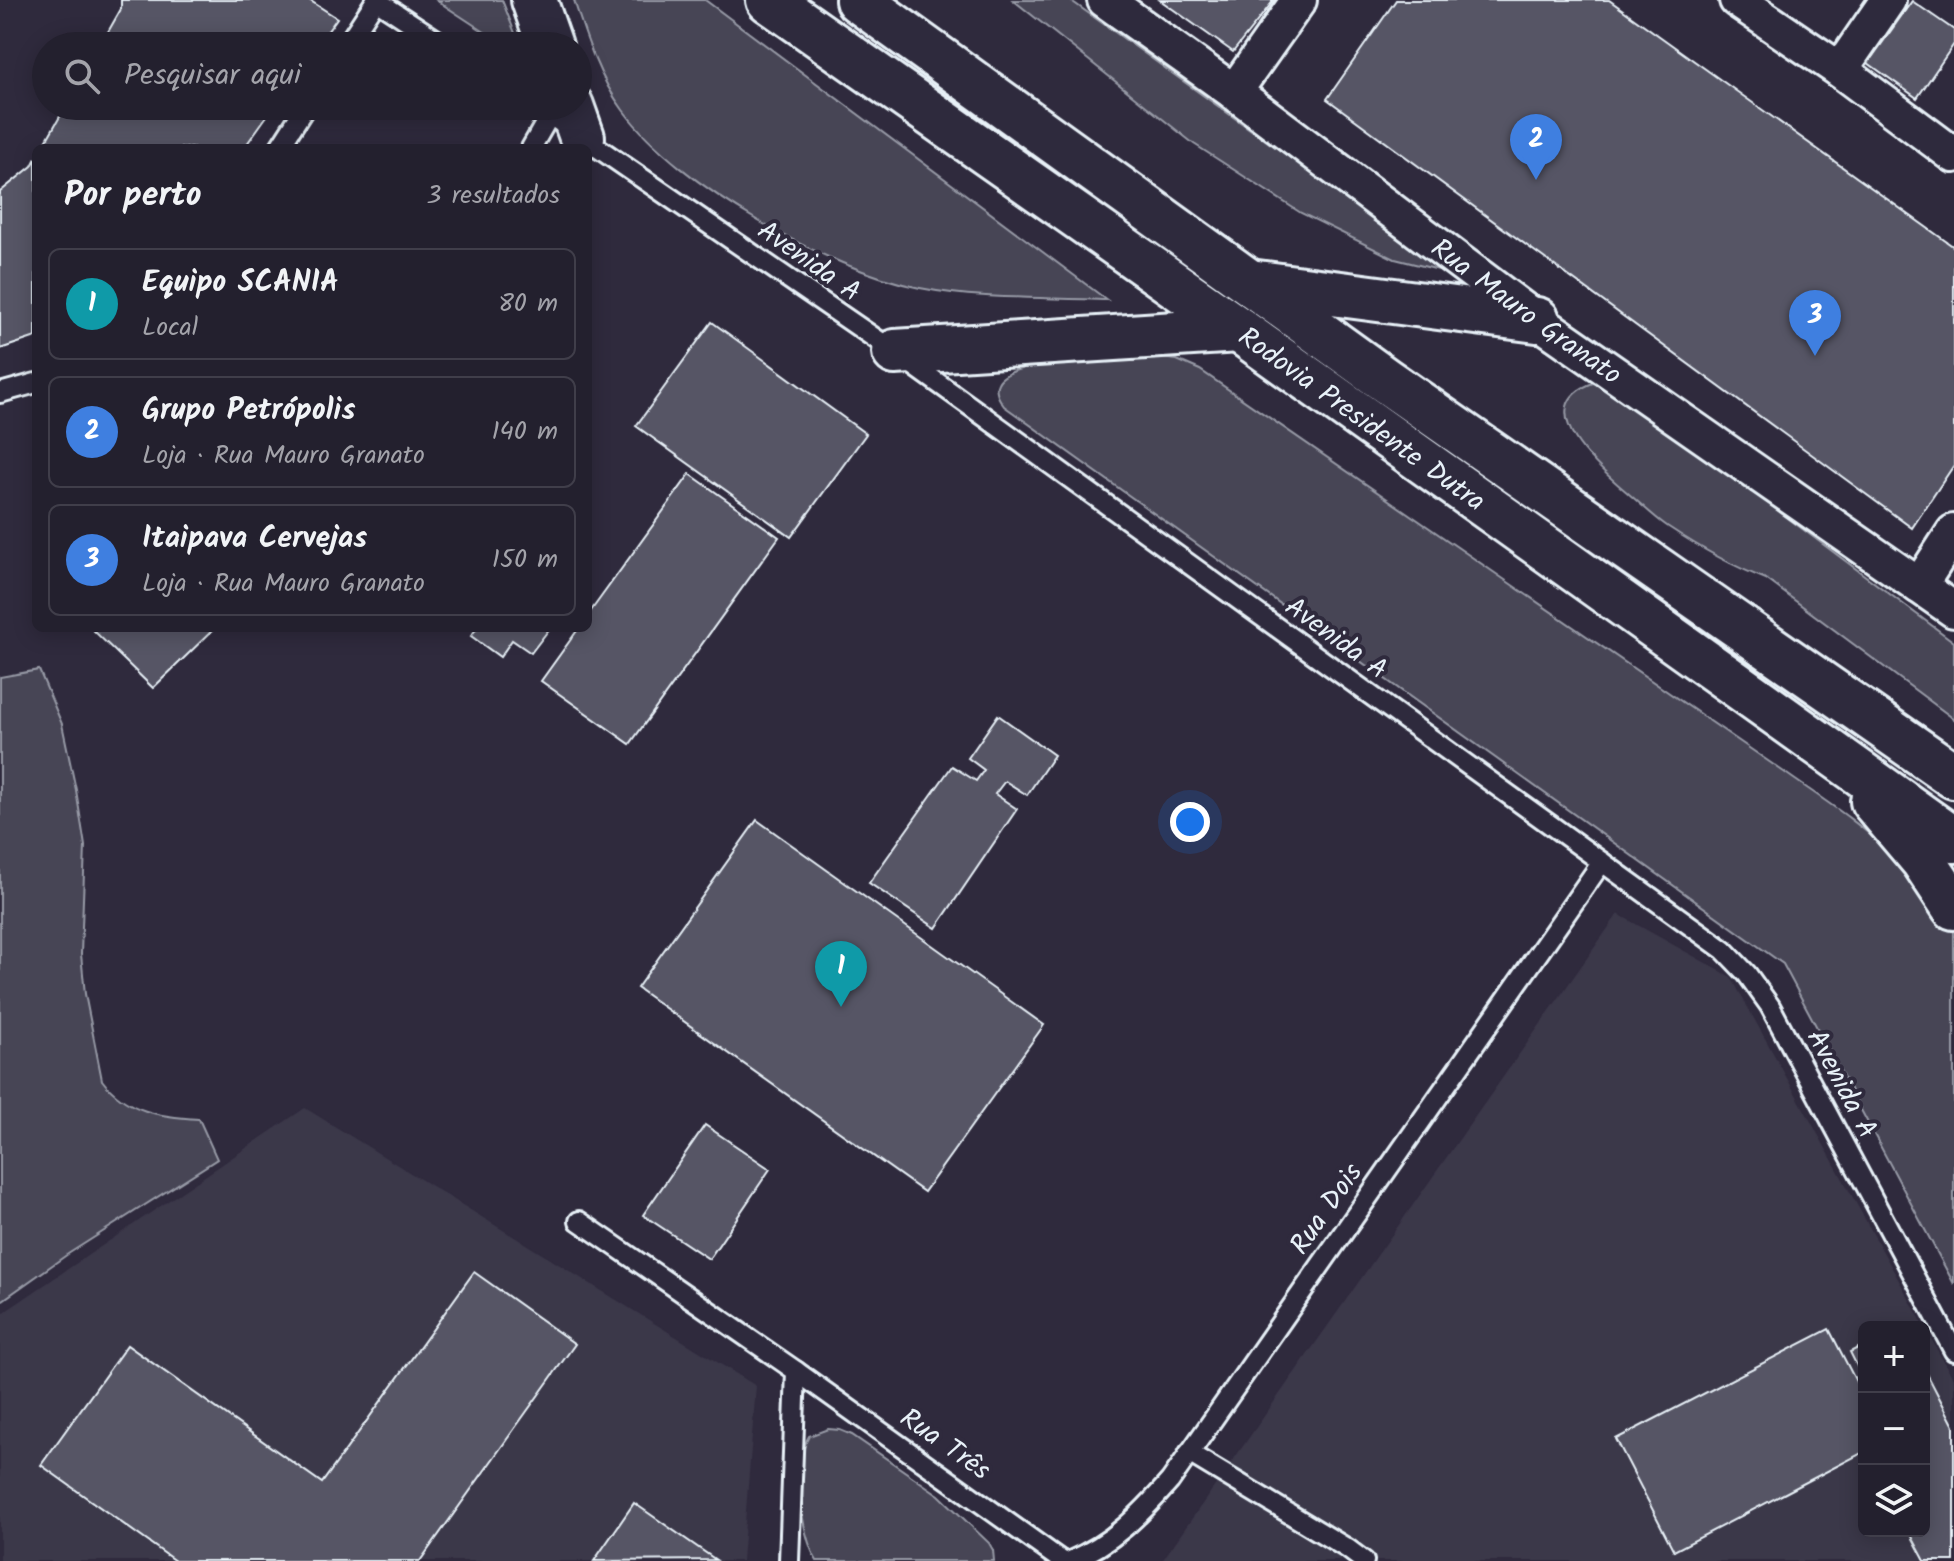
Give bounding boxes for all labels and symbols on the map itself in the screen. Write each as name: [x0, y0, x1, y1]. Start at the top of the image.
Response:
pin: 2: [1510, 114, 1562, 180]
street label: Avenida A: [747, 210, 870, 314]
street label: Rua Mauro Granato: [1420, 227, 1631, 398]
pin: 3: [1789, 290, 1841, 356]
street label: Rodovia Presidente Dutra: [1228, 316, 1494, 524]
street label: Avenida A: [1274, 586, 1397, 692]
your location: [1170, 802, 1210, 842]
pin: 1: [815, 941, 867, 1007]
street label: Avenida A: [1793, 1021, 1888, 1147]
street label: Rua Dois: [1279, 1154, 1375, 1265]
street label: Rua Três: [890, 1397, 1000, 1493]

